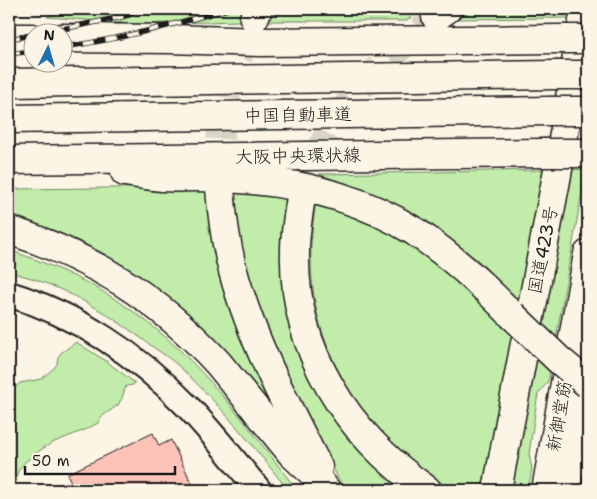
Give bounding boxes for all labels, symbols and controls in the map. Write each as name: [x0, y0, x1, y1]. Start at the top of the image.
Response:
north arrow: [22, 22, 72, 72]
text: N: [43, 26, 55, 44]
street label: 中国自動車道: [244, 102, 352, 128]
street label: 大阪中央環状線: [235, 143, 361, 169]
street label: 国道423号: [523, 204, 563, 296]
street label: 新御堂筋: [541, 378, 577, 454]
scale bar: [25, 444, 175, 476]
text: 50 m: [32, 451, 70, 471]

